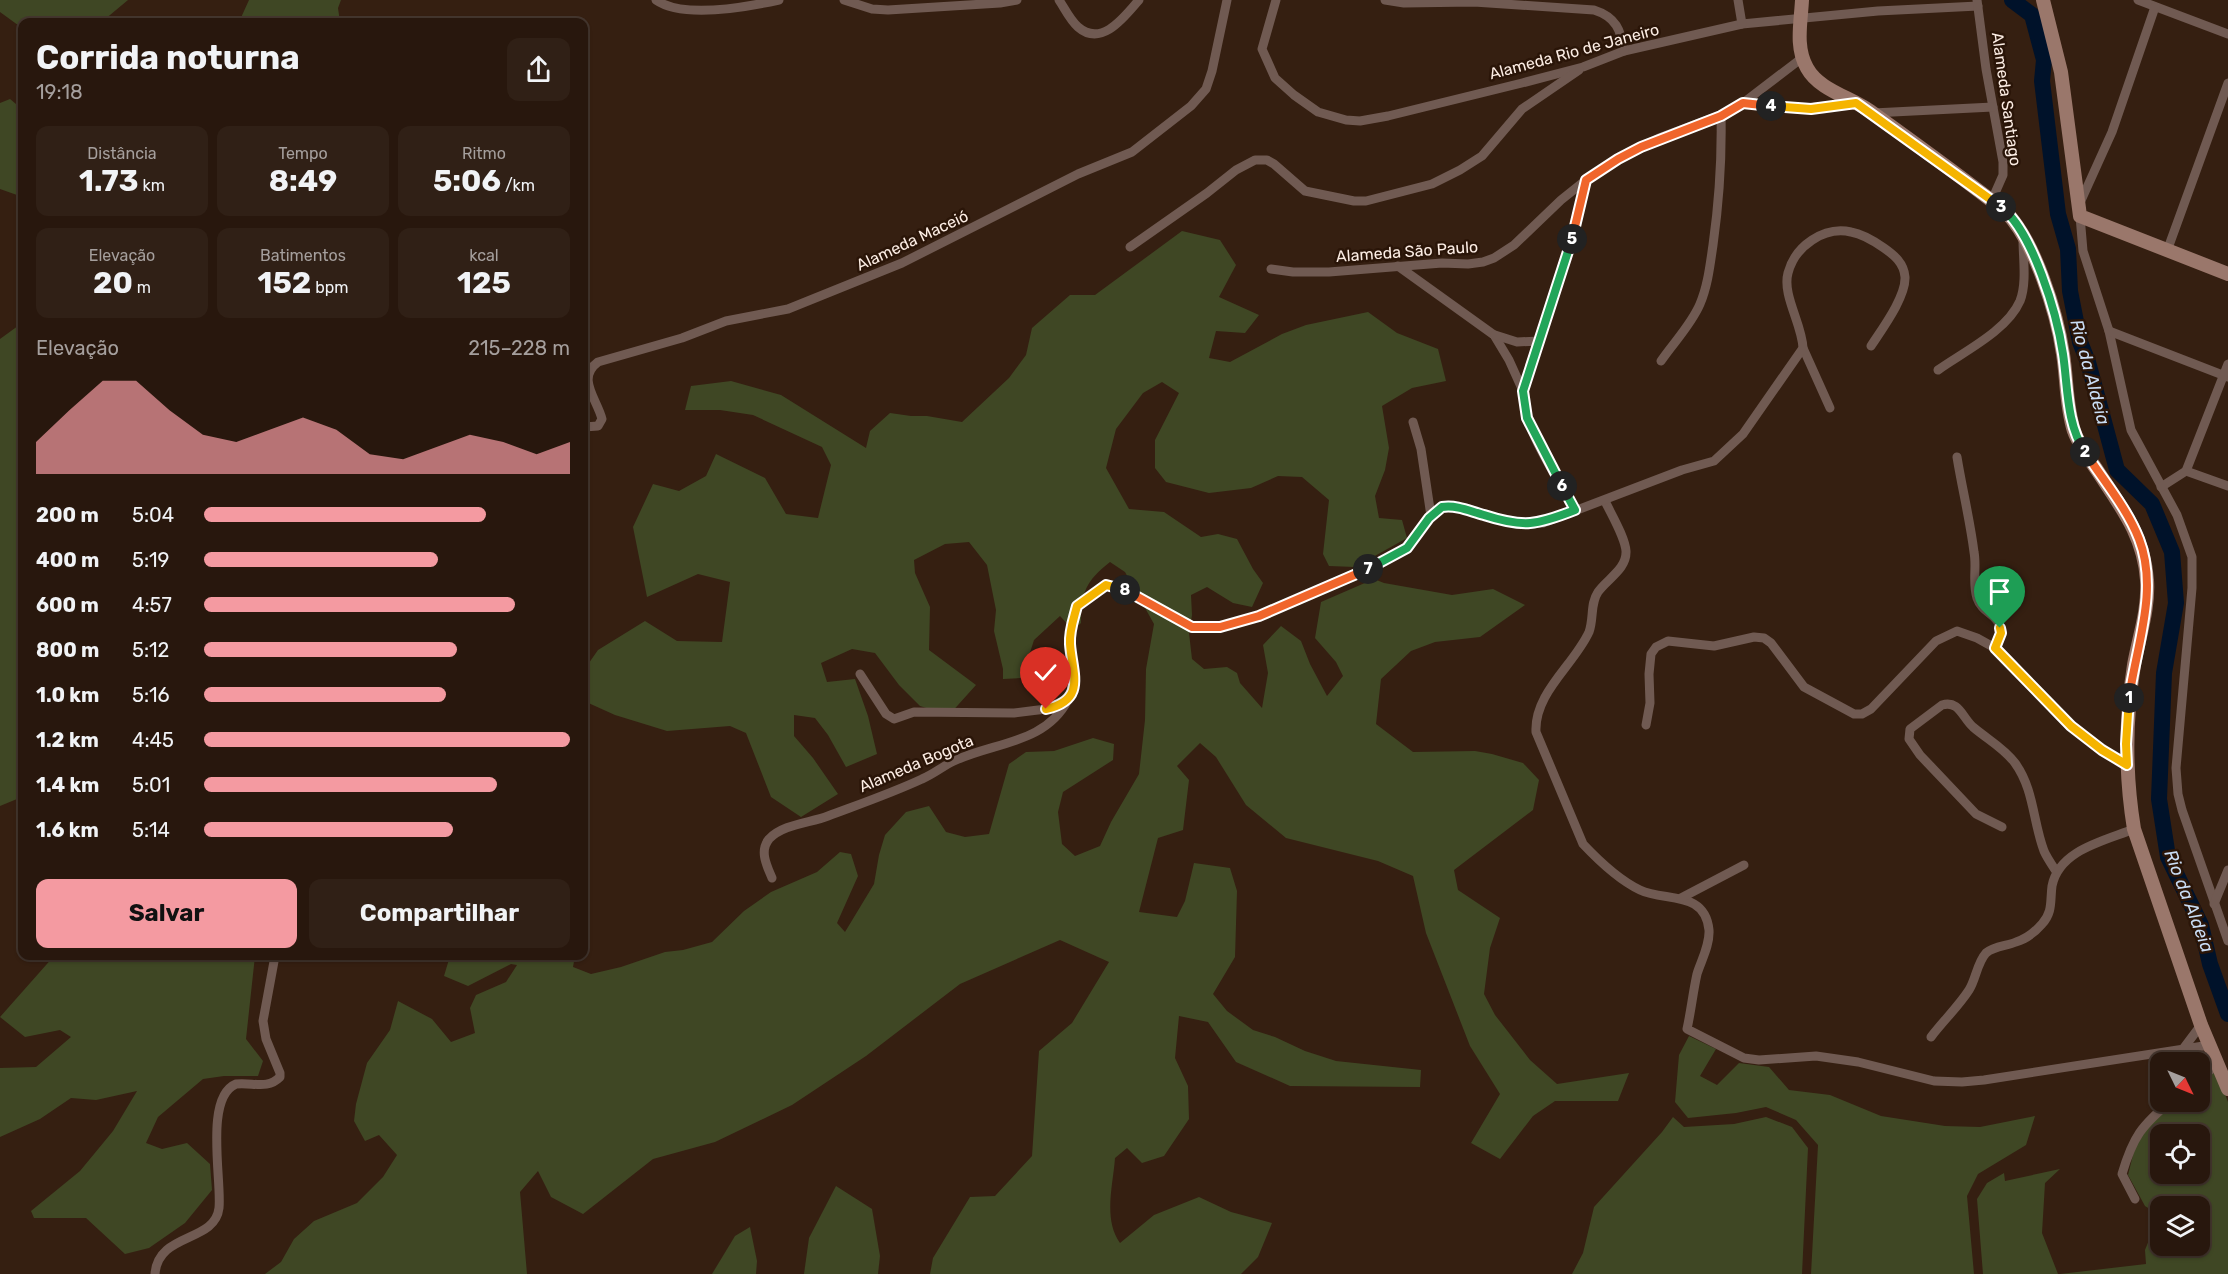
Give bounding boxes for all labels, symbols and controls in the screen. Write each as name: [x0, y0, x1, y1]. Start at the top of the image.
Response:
street label: Alameda Rio de Janeiro: [1487, 20, 1661, 83]
street label: Alameda Santiago: [1988, 31, 2025, 167]
text: Corrida noturna: [36, 38, 300, 77]
button: share: [507, 38, 570, 101]
text: 19:18: [36, 80, 83, 104]
pin: 4: [1756, 91, 1786, 121]
text: 4: [1766, 96, 1776, 115]
text: Distância: [87, 144, 157, 163]
text: Tempo: [278, 144, 328, 163]
text: Ritmo: [462, 144, 506, 163]
text: 1.73: [79, 163, 139, 199]
text: 8:49: [269, 163, 337, 199]
text: 5:06: [433, 163, 501, 199]
text: km: [139, 176, 165, 195]
text: /km: [501, 176, 535, 195]
pin: 3: [1986, 192, 2016, 222]
text: 3: [1996, 197, 2006, 216]
street label: Alameda Maceió: [853, 206, 971, 275]
pin: 5: [1557, 224, 1587, 254]
text: 5: [1567, 229, 1577, 248]
street label: Alameda São Paulo: [1335, 237, 1479, 266]
text: Elevação: [89, 246, 155, 265]
text: Batimentos: [260, 246, 346, 265]
text: kcal: [469, 246, 499, 265]
text: 20: [93, 265, 133, 301]
text: 152: [258, 265, 311, 301]
text: 125: [457, 265, 511, 301]
text: m: [133, 278, 151, 297]
text: bpm: [311, 278, 349, 297]
water label: Rio da Aldeia: [2065, 317, 2115, 428]
text: Elevação: [36, 336, 119, 360]
text: 215–228 m: [468, 336, 570, 360]
pin: 2: [2070, 437, 2100, 467]
text: 2: [2080, 442, 2090, 461]
pin: 6: [1547, 471, 1577, 501]
text: 6: [1557, 476, 1567, 495]
text: 200 m: [36, 503, 99, 527]
text: 5:04: [132, 503, 174, 527]
text: 400 m: [36, 548, 99, 572]
text: 5:19: [132, 548, 169, 572]
pin: 7: [1353, 554, 1383, 584]
text: 7: [1363, 559, 1373, 578]
pin: [1974, 566, 2025, 628]
pin: 8: [1110, 575, 1140, 605]
icon: arrive: [1983, 575, 2016, 608]
text: 8: [1120, 580, 1130, 599]
text: 600 m: [36, 593, 99, 617]
text: 4:57: [132, 593, 172, 617]
text: 800 m: [36, 638, 99, 662]
text: 5:12: [132, 638, 169, 662]
pin: [1020, 647, 1071, 709]
icon: check: [1029, 656, 1062, 689]
text: 1.0 km: [36, 683, 99, 707]
text: 5:16: [132, 683, 170, 707]
pin: 1: [2114, 683, 2144, 713]
text: 1: [2125, 688, 2133, 707]
text: 1.2 km: [36, 728, 99, 752]
text: 4:45: [132, 728, 174, 752]
street label: Alameda Bogota: [856, 731, 976, 796]
text: 1.4 km: [36, 773, 99, 797]
text: 5:01: [132, 773, 170, 797]
text: 1.6 km: [36, 818, 99, 842]
text: 5:14: [132, 818, 170, 842]
water label: Rio da Aldeia: [2159, 846, 2219, 956]
button: Salvar: [36, 879, 297, 948]
button: Compartilhar: [309, 879, 570, 948]
north arrow: [2150, 1052, 2210, 1112]
map controls: [2150, 1052, 2210, 1256]
button: locate: [2150, 1124, 2210, 1184]
button: layers: [2150, 1196, 2210, 1256]

